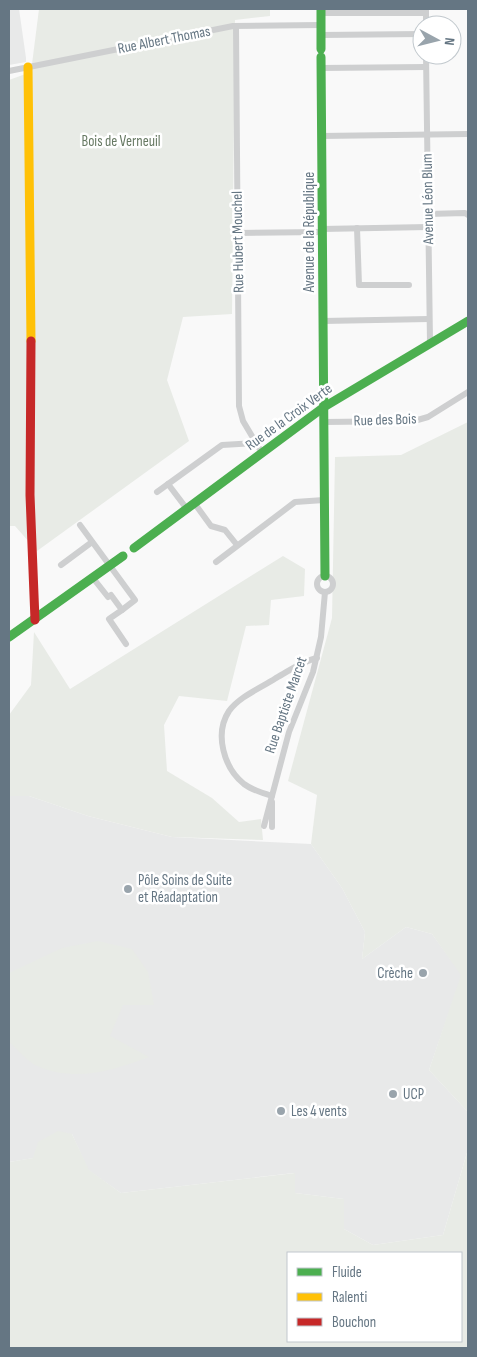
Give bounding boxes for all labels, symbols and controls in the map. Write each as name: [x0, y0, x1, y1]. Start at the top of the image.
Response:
north arrow: [412, 15, 462, 65]
street label: Rue Albert Thomas: [116, 22, 212, 58]
text: N: [441, 37, 458, 46]
park label: Bois de Verneuil: [81, 132, 161, 151]
street label: Avenue Léon Blum: [418, 153, 438, 246]
street label: Avenue de la République: [300, 172, 319, 293]
street label: Rue Hubert Mouchel: [228, 191, 248, 293]
street label: Rue de la Croix Verte: [242, 379, 336, 455]
street label: Rue des Bois: [353, 409, 417, 431]
street label: Rue Baptiste Marcet: [261, 654, 312, 756]
place label: Pôle Soins de Suite et Réadaptation: [138, 871, 232, 907]
marker: Pôle Soins de Suite et Réadaptation: [122, 883, 134, 895]
place label: Crèche: [377, 964, 413, 983]
marker: Crèche: [417, 967, 429, 979]
place label: UCP: [403, 1085, 424, 1104]
marker: UCP: [387, 1088, 399, 1100]
place label: Les 4 vents: [291, 1102, 347, 1121]
marker: Les 4 vents: [275, 1105, 287, 1117]
legend: [287, 1252, 462, 1342]
text: Fluide: [332, 1263, 362, 1282]
text: Ralenti: [332, 1288, 367, 1307]
text: Bouchon: [332, 1313, 376, 1332]

